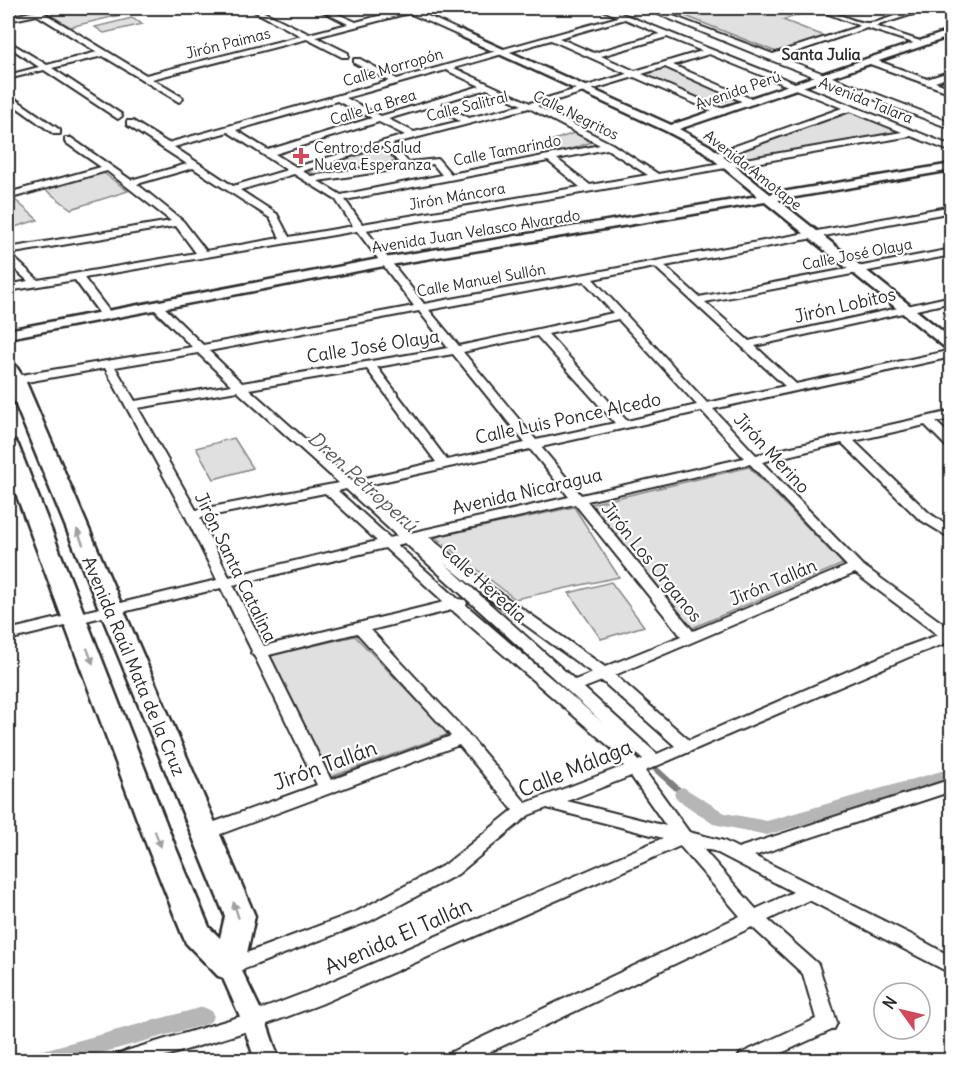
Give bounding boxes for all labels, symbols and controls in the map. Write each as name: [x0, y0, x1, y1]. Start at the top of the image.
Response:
street label: Jirón Paimas: [184, 23, 273, 63]
street label: Calle Morropón: [341, 44, 446, 90]
district label: Santa Julia: [781, 44, 861, 64]
street label: Avenida Perú: [693, 66, 784, 114]
street label: Avenida Talara: [816, 73, 916, 128]
street label: Calle La Brea: [328, 85, 419, 129]
street label: Calle Negritos: [530, 86, 622, 144]
street label: Calle Salitral: [424, 87, 510, 125]
street label: Avenida Amotape: [700, 126, 806, 214]
street label: Calle Tamarindo: [452, 130, 562, 170]
place label: Centro de Salud Nueva Esperanza: [314, 138, 432, 174]
marker: Centro de Salud Nueva Esperanza: [292, 147, 310, 165]
street label: Jirón Máncora: [407, 178, 507, 214]
street label: Avenida Juan Velasco Alvarado: [370, 205, 582, 257]
street label: Calle José Olaya: [800, 234, 914, 274]
street label: Calle Manuel Sullón: [415, 259, 547, 301]
street label: Jirón Lobitos: [792, 282, 898, 328]
street label: Calle José Olaya: [305, 324, 441, 368]
street label: Calle Luis Ponce Alcedo: [473, 387, 663, 449]
street label: Jirón Merino: [729, 408, 815, 498]
water label: Dren Petroperú: [303, 425, 424, 538]
street label: Avenida Nicaragua: [450, 463, 604, 519]
street label: Jirón Santa Catalina: [190, 488, 282, 646]
street label: Jirón Los Órganos: [597, 497, 707, 627]
one-way arrow: [75, 527, 85, 545]
street label: Calle Heredia: [436, 538, 532, 628]
street label: Avenida Raúl Mata de la Cruz: [77, 553, 191, 780]
street label: Jirón Tallán: [726, 553, 820, 611]
one-way arrow: [85, 648, 95, 666]
street label: Calle Málaga: [514, 733, 636, 803]
street label: Jirón Tallán: [270, 734, 380, 796]
one-way arrow: [154, 830, 163, 848]
street label: Avenida El Tallán: [320, 891, 476, 981]
one-way arrow: [231, 901, 240, 919]
north arrow: [872, 981, 932, 1041]
text: N: [878, 992, 901, 1013]

